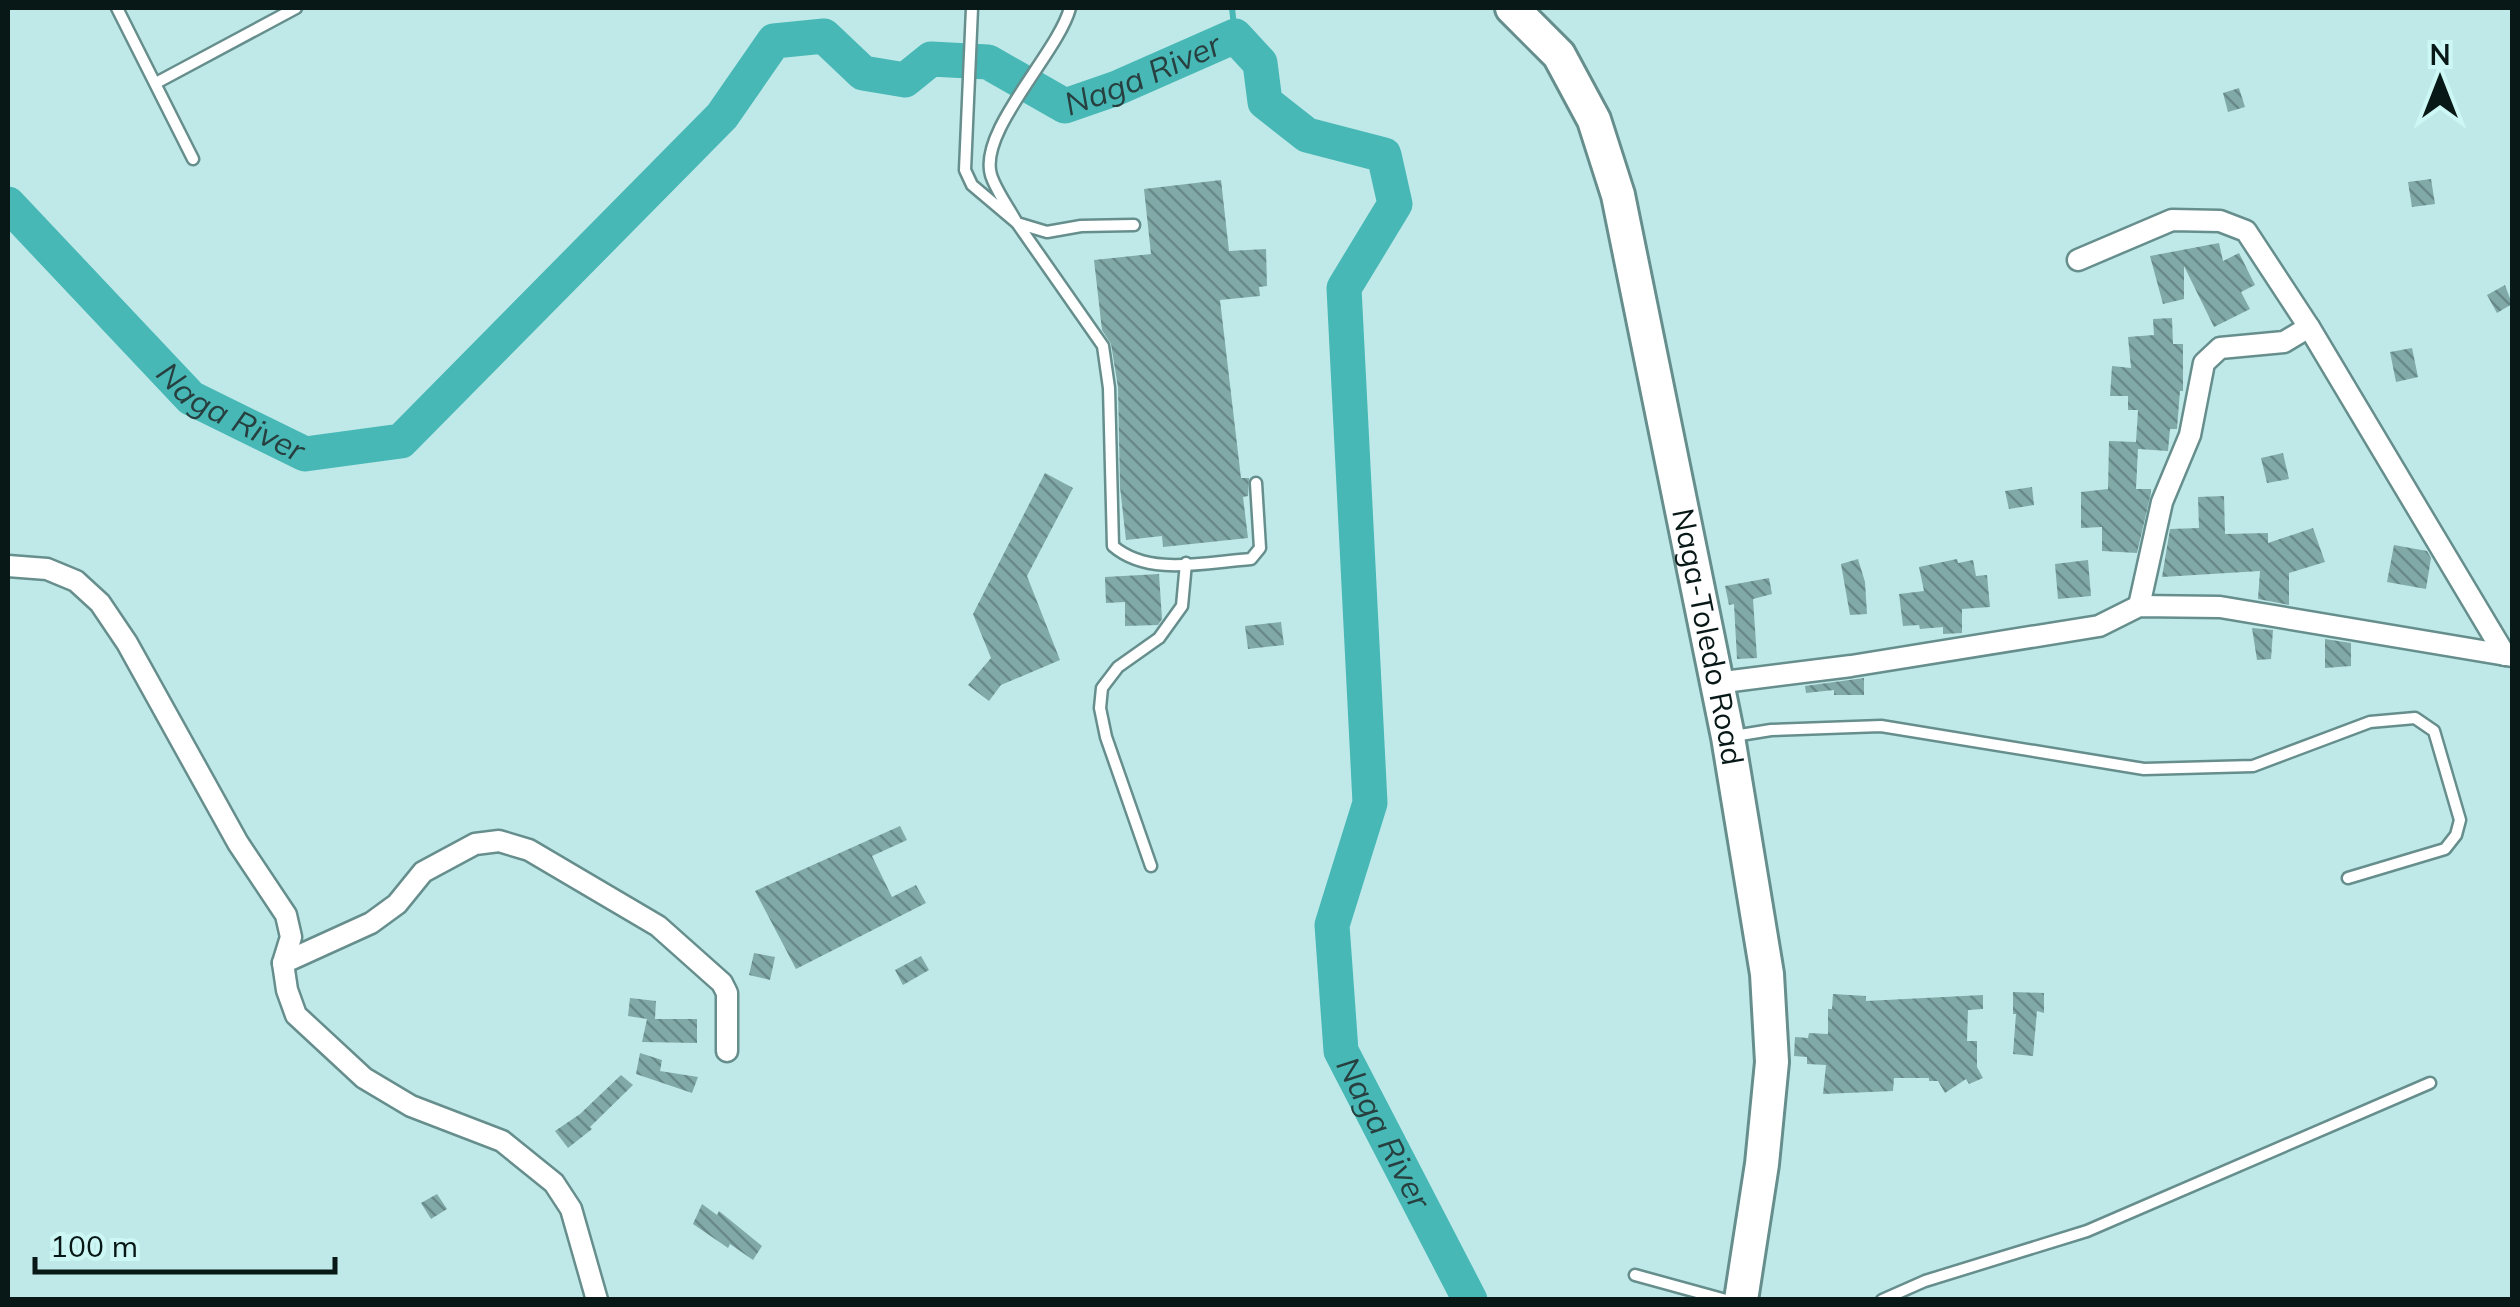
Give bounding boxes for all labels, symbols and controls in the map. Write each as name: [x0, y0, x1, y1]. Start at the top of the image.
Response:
water label: Naga River: [1059, 23, 1228, 124]
north arrow: [2390, 30, 2490, 130]
text: N: [2429, 37, 2451, 72]
water label: Naga River: [149, 353, 313, 470]
street label: Naga-Toledo Road: [1664, 505, 1752, 768]
water label: Naga River: [1328, 1050, 1441, 1216]
scale bar: [35, 1212, 335, 1274]
text: 100 m: [50, 1227, 138, 1265]

